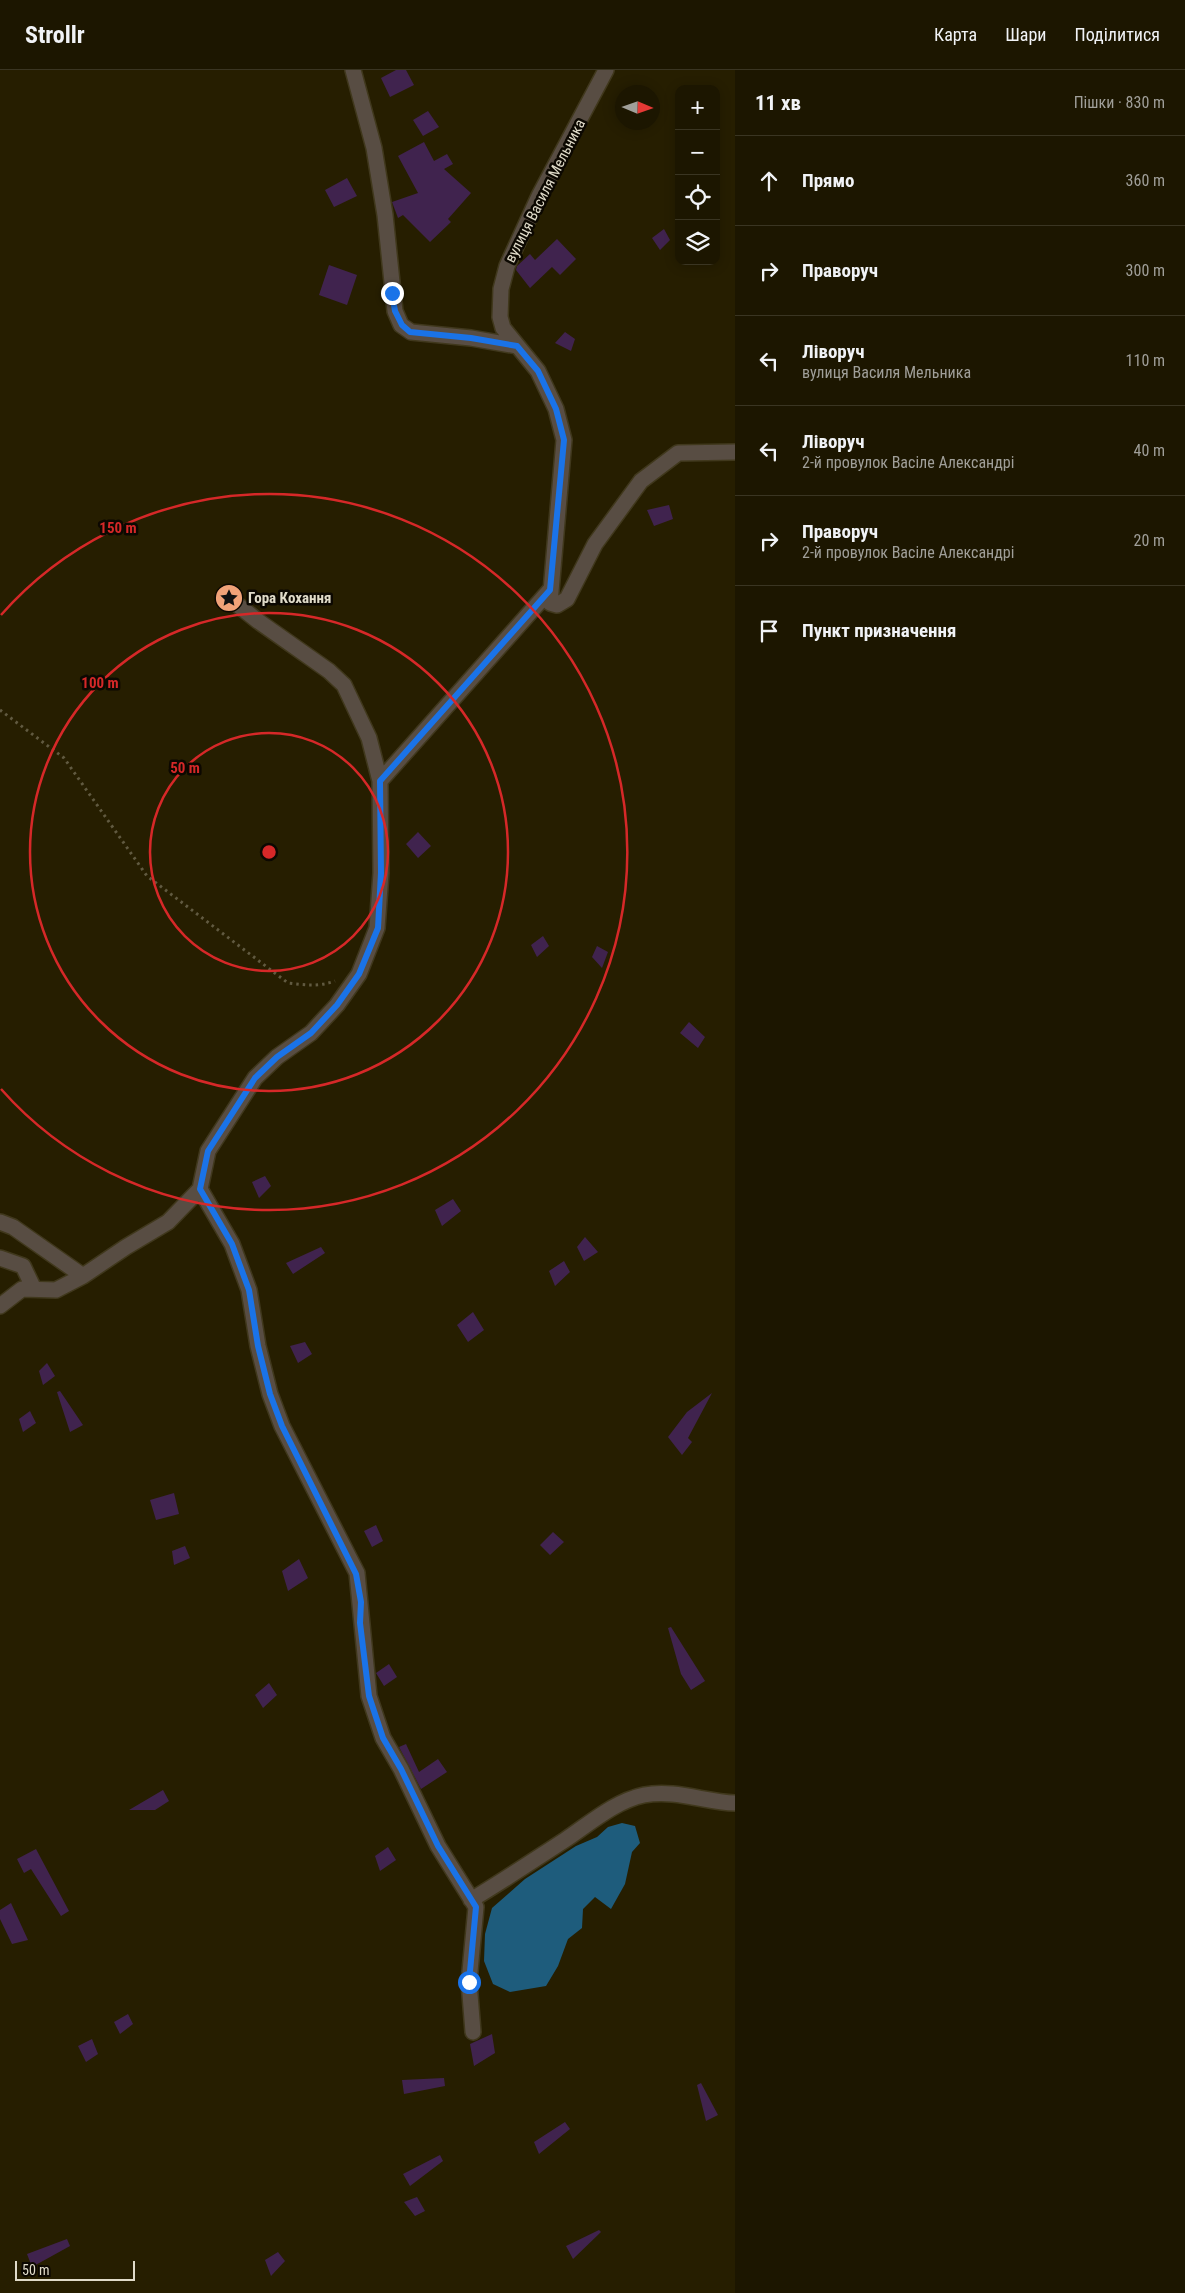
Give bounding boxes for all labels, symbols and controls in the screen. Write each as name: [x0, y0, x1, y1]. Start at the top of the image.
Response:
text: Strollr: [25, 21, 85, 49]
text: Карта: [934, 24, 977, 45]
text: Шари: [1005, 24, 1046, 45]
text: Поділитися: [1074, 24, 1160, 45]
north arrow: [615, 85, 660, 130]
map controls: [675, 85, 720, 265]
button: +: [675, 85, 720, 130]
text: 11 хв: [755, 91, 801, 115]
text: Пішки · 830 m: [1074, 93, 1165, 112]
street label: вулиця Василя Мельника: [501, 116, 589, 266]
button: −: [675, 130, 720, 175]
icon: ahead: [755, 167, 783, 195]
text: Прямо: [802, 169, 855, 192]
text: 360 m: [1126, 171, 1165, 190]
button: locate: [675, 175, 720, 220]
button: layers: [675, 220, 720, 265]
icon: right: [755, 257, 783, 285]
text: Праворуч: [802, 259, 878, 282]
text: 300 m: [1126, 261, 1165, 280]
route end: [381, 282, 404, 305]
text: Ліворуч: [802, 340, 864, 363]
icon: left: [755, 347, 783, 375]
text: 110 m: [1126, 351, 1165, 370]
text: вулиця Василя Мельника: [802, 363, 971, 382]
text: Ліворуч: [802, 430, 864, 453]
icon: left: [755, 437, 783, 465]
text: 40 m: [1133, 441, 1165, 460]
text: 2-й провулок Васіле Александрі: [802, 453, 1014, 472]
text: 150 m: [99, 519, 137, 537]
text: Праворуч: [802, 520, 878, 543]
icon: right: [755, 527, 783, 555]
text: 20 m: [1133, 531, 1165, 550]
text: 2-й провулок Васіле Александрі: [802, 543, 1014, 562]
place icon: Гора Кохання: [214, 583, 244, 613]
place label: Гора Кохання: [248, 589, 331, 607]
icon: arrive: [755, 617, 783, 645]
text: Пункт призначення: [802, 619, 956, 642]
text: 100 m: [81, 674, 119, 692]
text: 50 m: [170, 759, 200, 777]
centre of rings: [260, 843, 278, 861]
route start: [458, 1971, 481, 1994]
scale bar: [15, 2258, 135, 2281]
text: 50 m: [22, 2262, 50, 2278]

